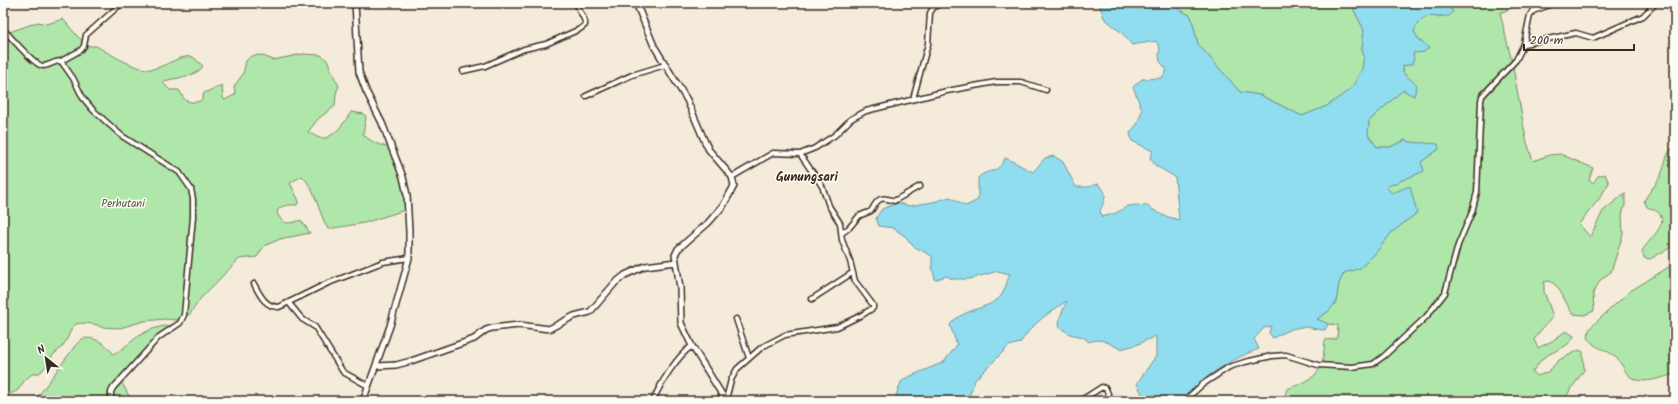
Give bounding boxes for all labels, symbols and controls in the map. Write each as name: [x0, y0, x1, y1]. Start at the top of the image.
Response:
scale bar: [1524, 26, 1634, 52]
text: 200 m: [1530, 31, 1564, 50]
district label: Gunungsari: [776, 167, 839, 188]
park label: Perhutani: [101, 195, 145, 213]
north arrow: [26, 338, 66, 378]
text: N: [34, 341, 49, 360]

